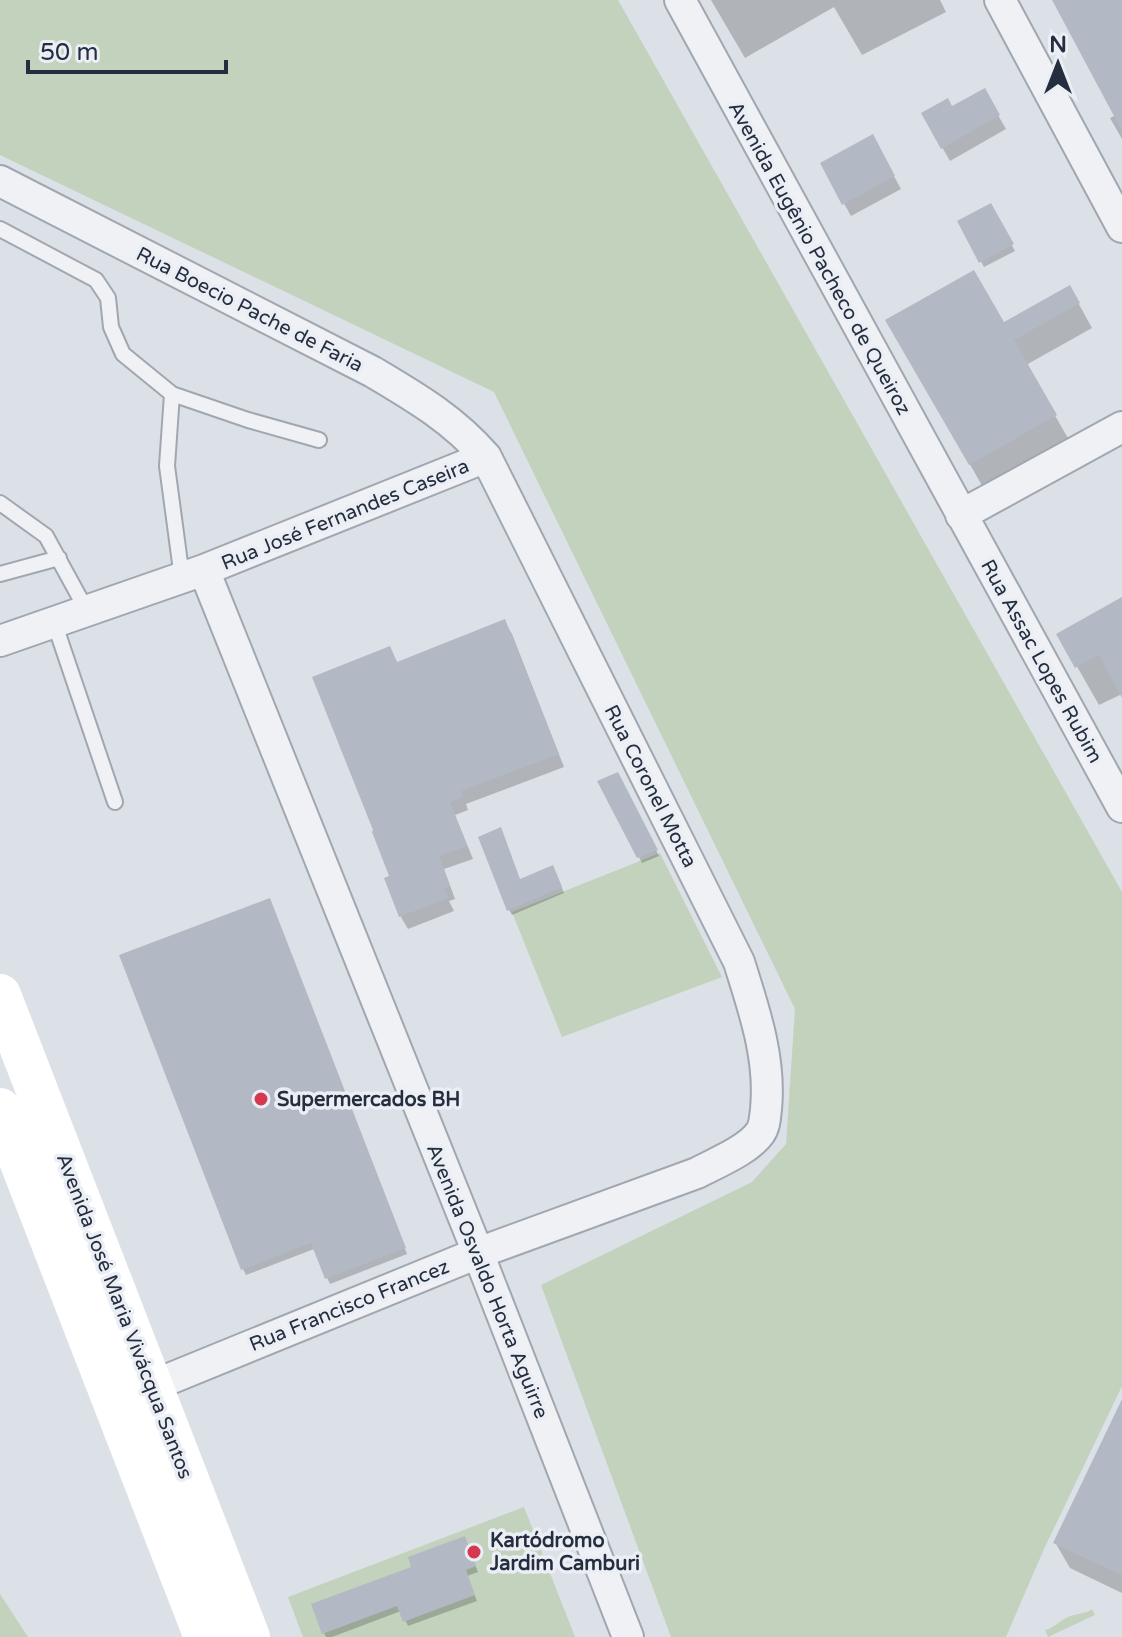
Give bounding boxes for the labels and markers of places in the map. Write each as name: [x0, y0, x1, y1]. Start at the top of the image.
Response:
place label: Supermercados BH: [277, 1088, 460, 1112]
marker: Supermercados BH: [252, 1090, 270, 1108]
place label: Kartódromo Jardim Camburi: [489, 1529, 640, 1576]
marker: Kartódromo Jardim Camburi: [465, 1543, 483, 1561]

